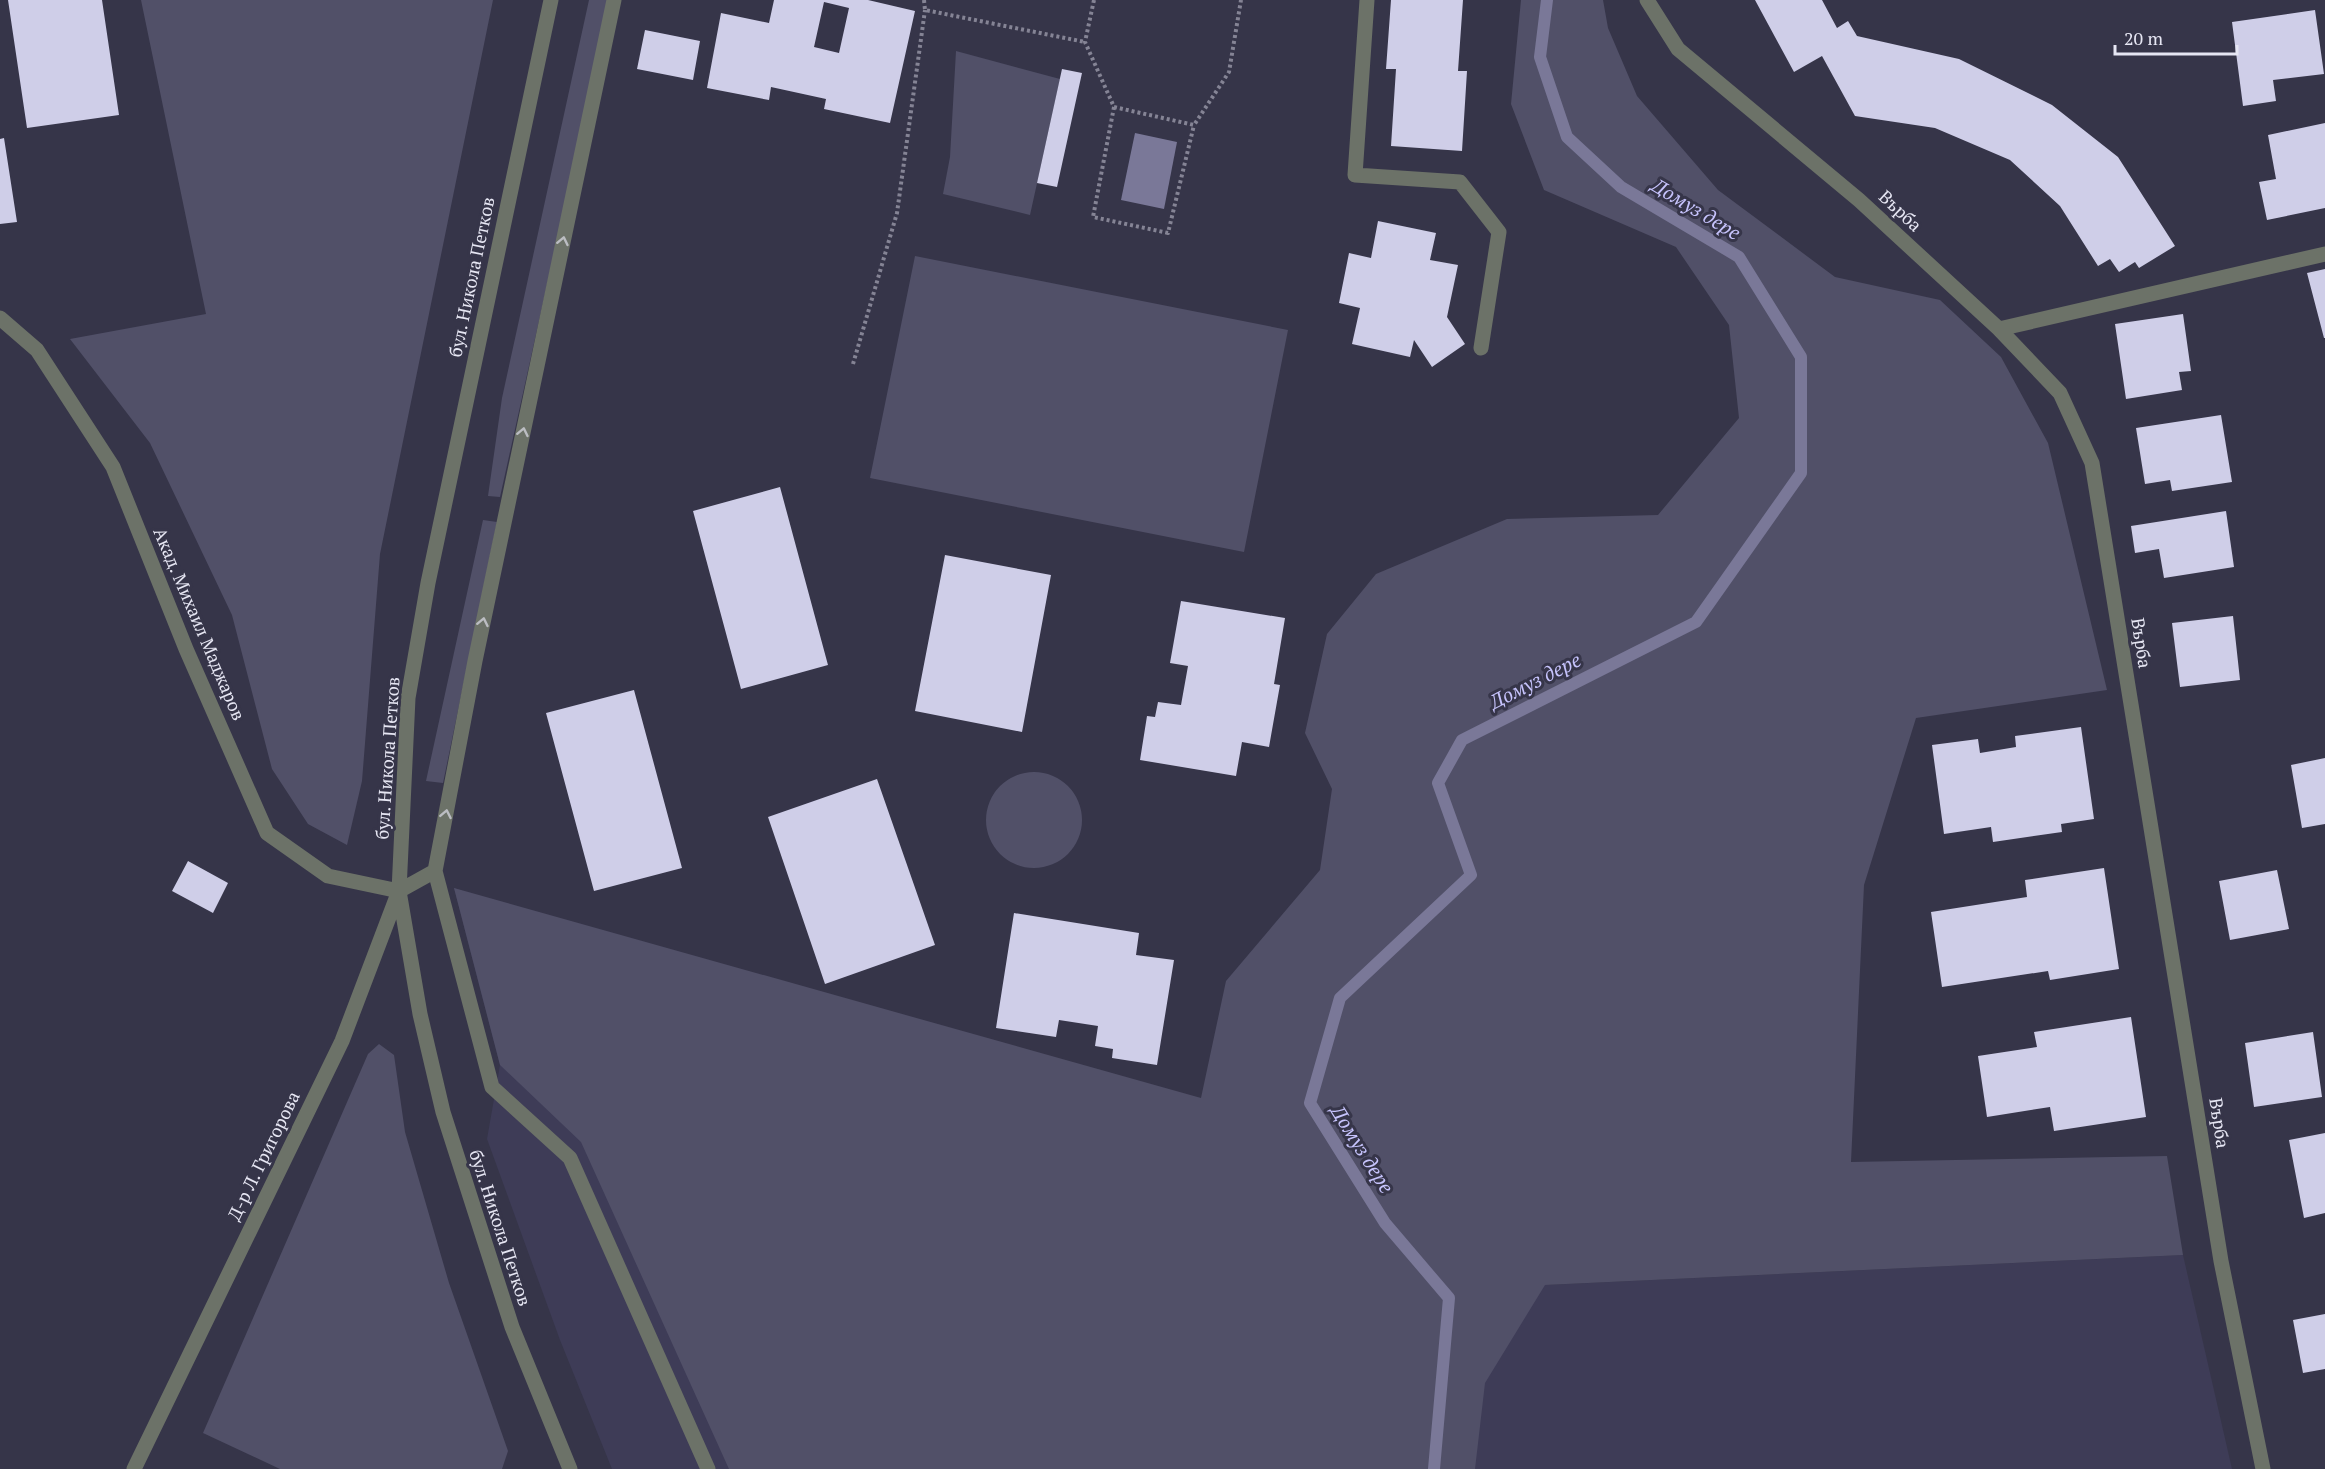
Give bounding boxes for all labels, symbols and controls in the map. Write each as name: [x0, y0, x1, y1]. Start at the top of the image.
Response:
scale bar: [2115, 18, 2236, 56]
text: 20 m: [2124, 26, 2164, 50]
water label: Домуз дере: [1645, 170, 1746, 246]
street label: Върба: [1874, 184, 1927, 236]
street label: бул. Никола Петков: [442, 195, 500, 359]
one-way arrow: [556, 236, 569, 246]
one-way arrow: [516, 427, 529, 437]
street label: Акад. Михаил Маджаров: [148, 524, 251, 724]
street label: Върба: [2126, 616, 2158, 670]
one-way arrow: [476, 618, 489, 628]
water label: Домуз дере: [1483, 646, 1585, 716]
street label: бул. Никола Петков: [369, 676, 405, 840]
one-way arrow: [439, 809, 452, 819]
street label: Д-р Л. Григорова: [221, 1087, 305, 1224]
street label: Върба: [2204, 1096, 2236, 1150]
water label: Домуз дере: [1324, 1098, 1400, 1198]
street label: бул. Никола Петков: [464, 1147, 538, 1309]

